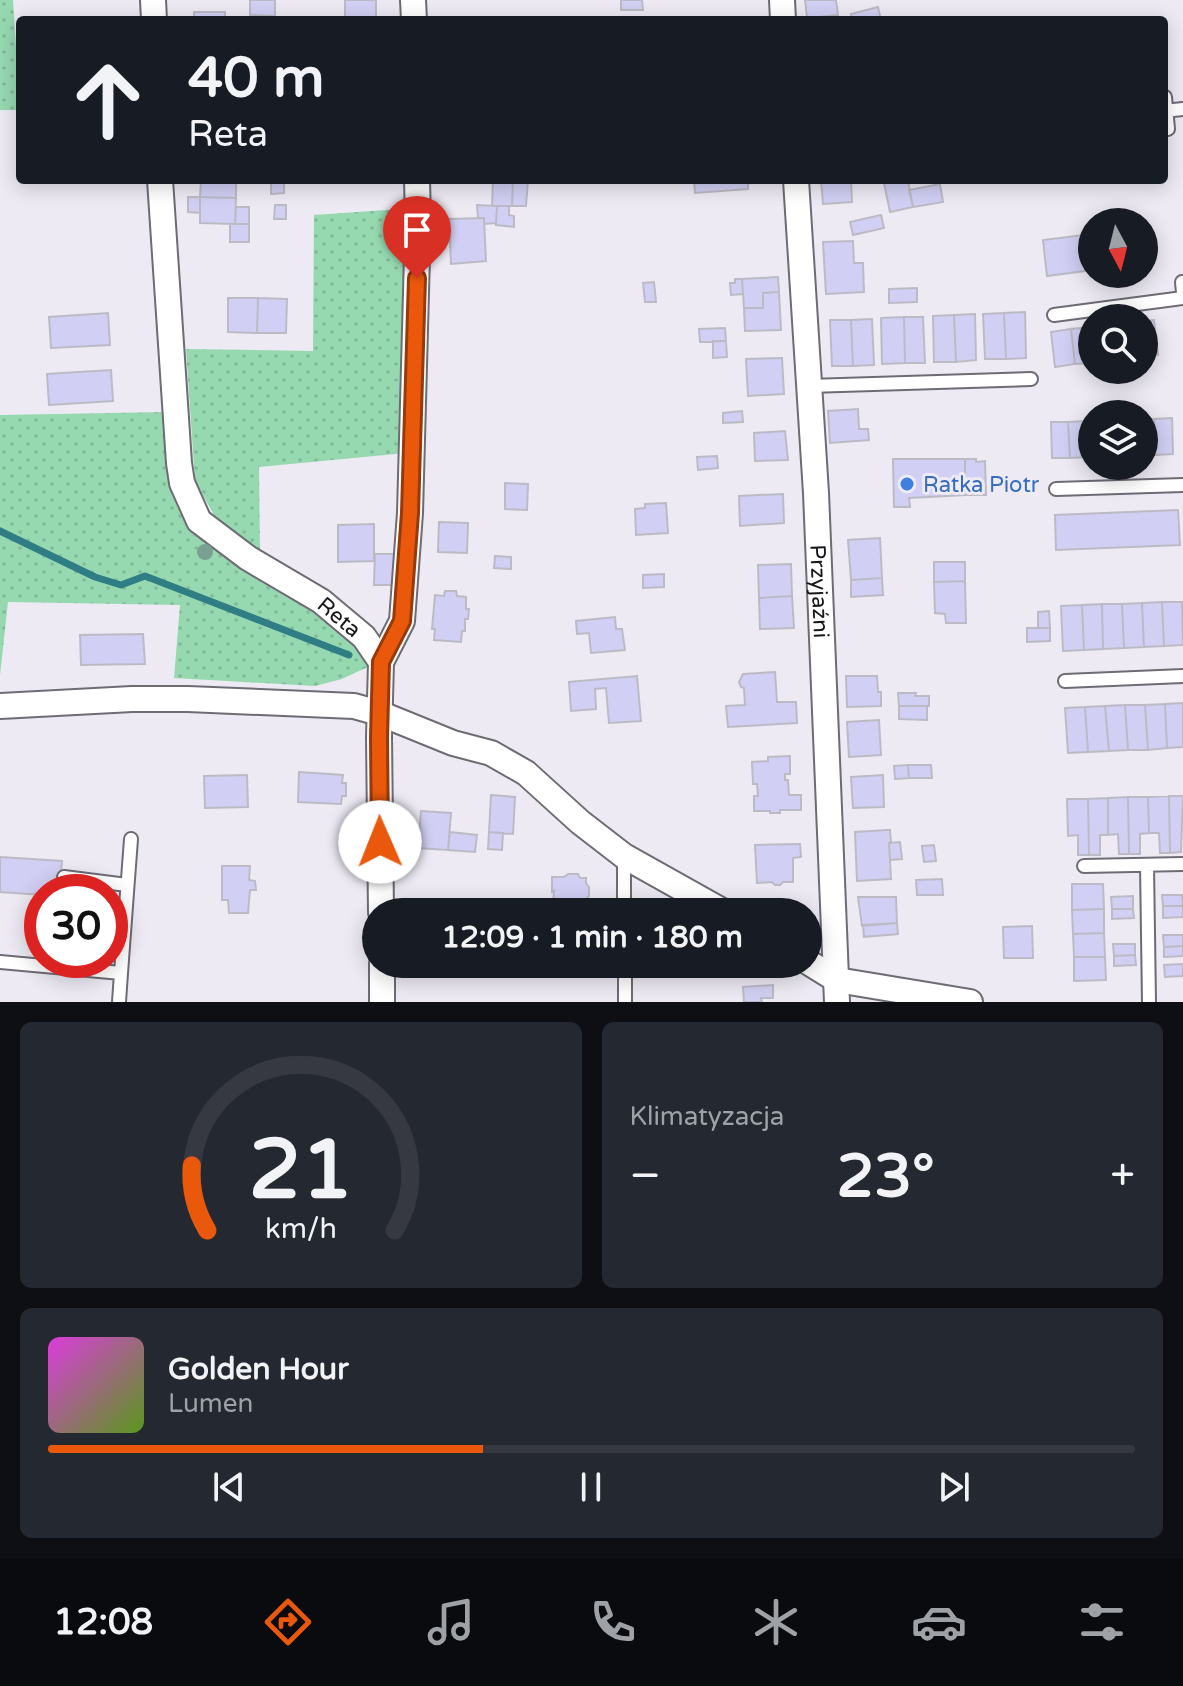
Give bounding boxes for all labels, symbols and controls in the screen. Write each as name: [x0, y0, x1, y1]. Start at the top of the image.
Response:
text: 40 m: [188, 45, 324, 112]
icon: ahead: [56, 48, 160, 152]
text: Reta: [188, 113, 268, 156]
pin: [383, 196, 451, 278]
icon: arrive: [395, 208, 439, 252]
north arrow: [1078, 208, 1158, 288]
map controls: [1078, 208, 1158, 480]
button: search: [1078, 304, 1158, 384]
button: layers: [1078, 400, 1158, 480]
place label: Ratka Piotr: [923, 472, 1040, 498]
marker: Ratka Piotr: [898, 475, 916, 493]
street label: Przyjaźni: [804, 544, 834, 639]
street label: Reta: [312, 592, 366, 643]
position arrow: [338, 800, 422, 884]
speed limit sign: 30: [24, 874, 128, 978]
text: 12:09 · 1 min · 180 m: [441, 919, 743, 956]
text: Klimatyzacja: [630, 1101, 784, 1132]
text: 21: [249, 1121, 353, 1221]
text: 23°: [837, 1141, 935, 1213]
text: −: [630, 1150, 661, 1203]
text: +: [1110, 1150, 1135, 1203]
text: km/h: [265, 1212, 337, 1246]
text: Golden Hour: [168, 1351, 349, 1388]
text: Lumen: [168, 1388, 253, 1419]
icon: previous: [207, 1465, 251, 1509]
icon: pause: [569, 1465, 613, 1509]
icon: next: [932, 1465, 976, 1509]
icon: directions: [260, 1594, 316, 1650]
icon: music: [423, 1594, 479, 1650]
icon: phone: [585, 1594, 641, 1650]
icon: climate: [748, 1594, 804, 1650]
icon: car: [911, 1594, 967, 1650]
icon: filters: [1074, 1594, 1130, 1650]
text: 12:08: [53, 1601, 153, 1644]

